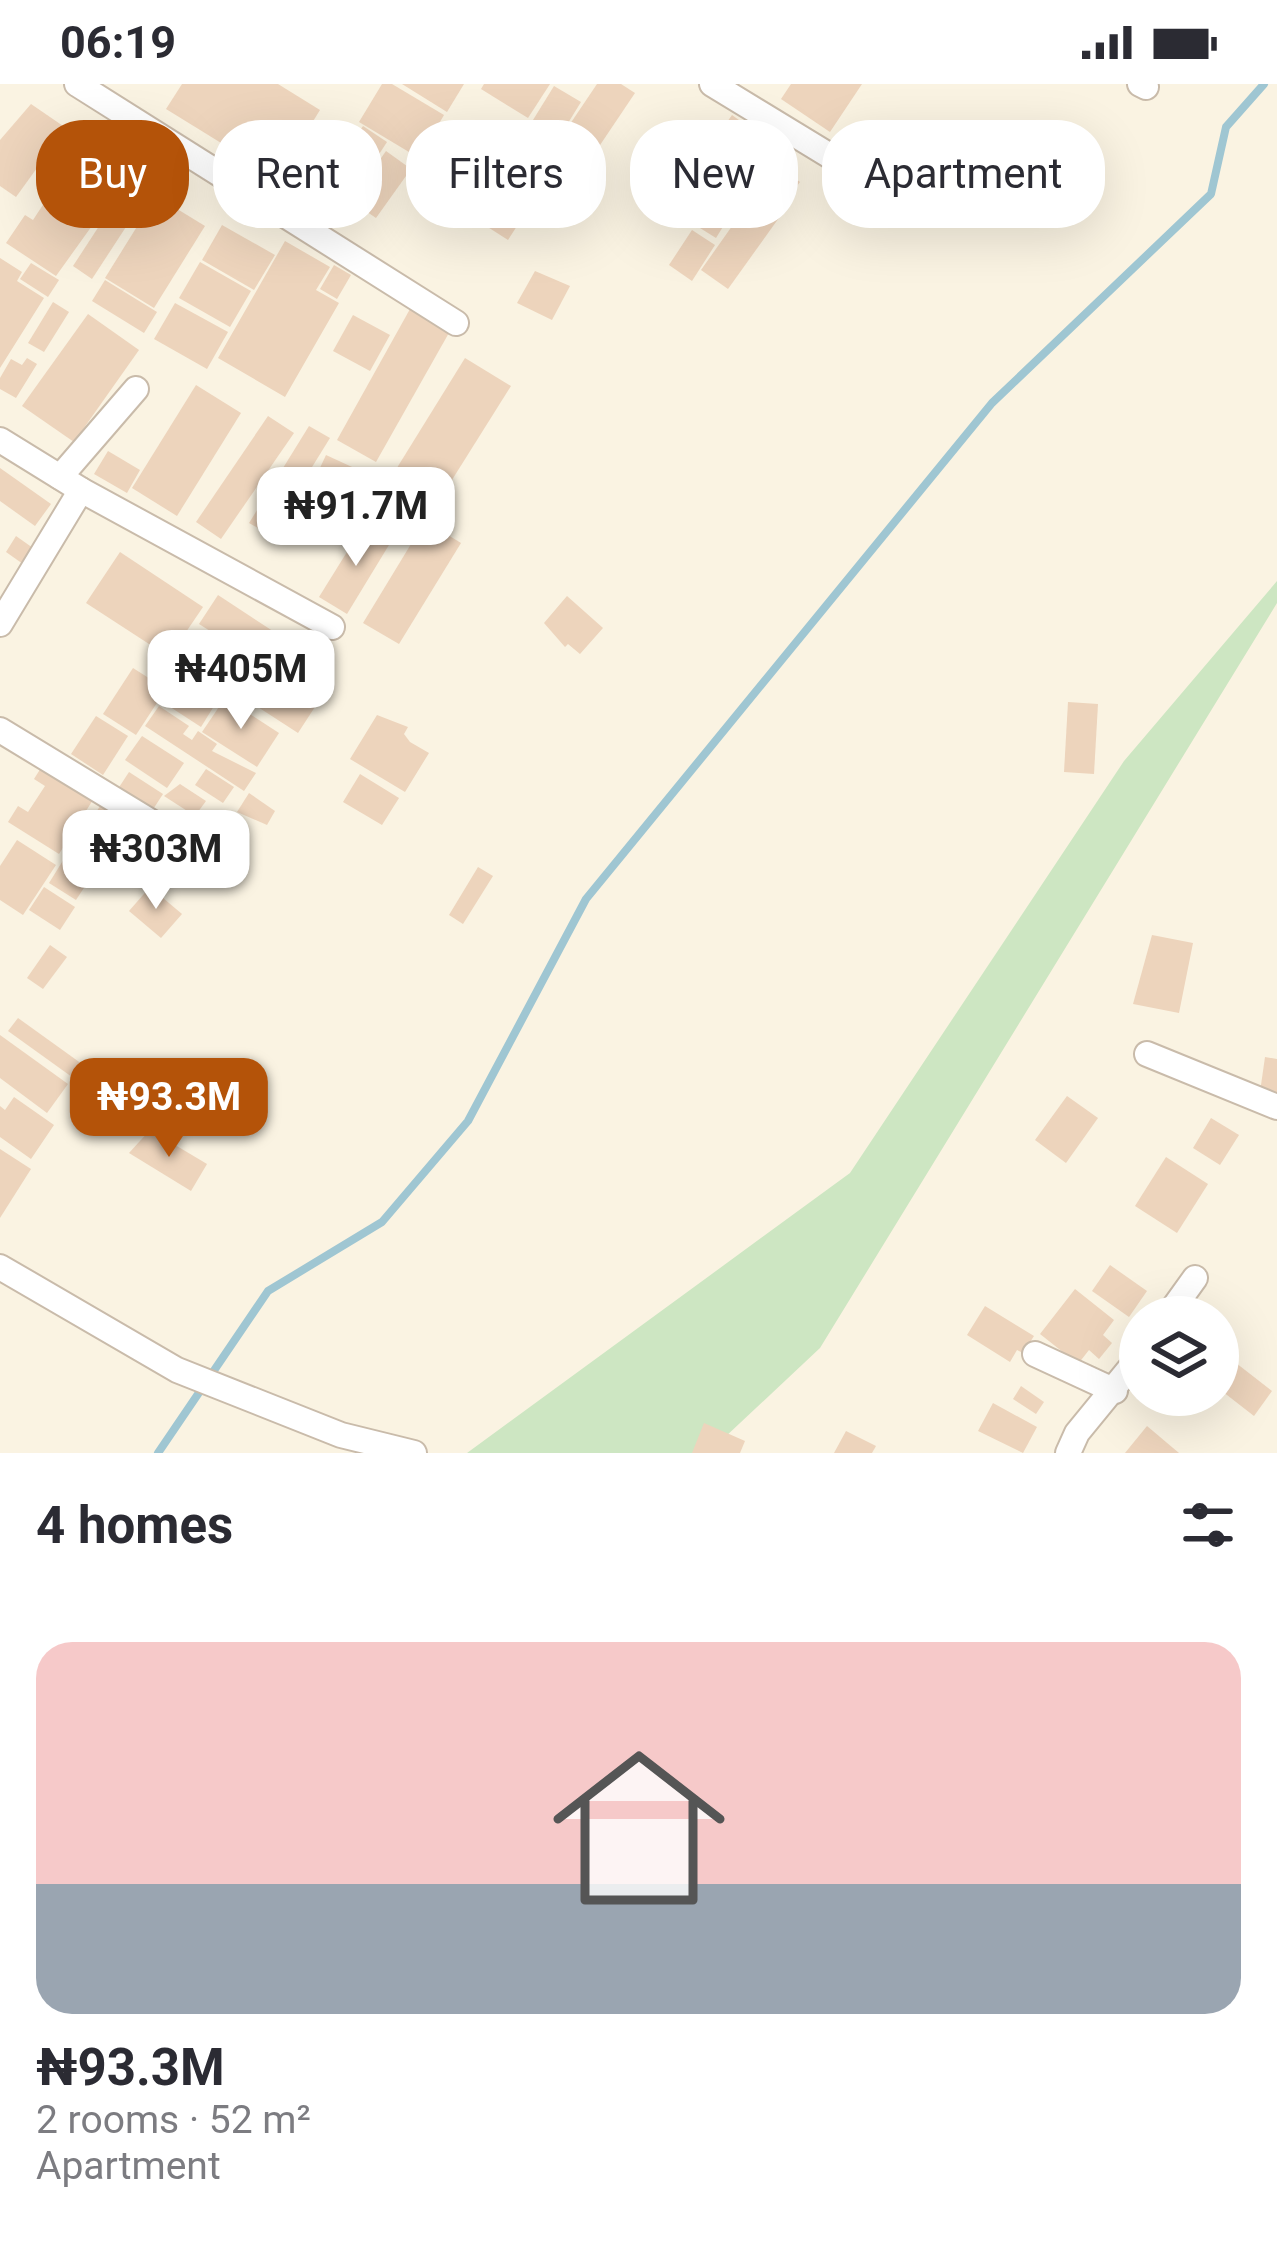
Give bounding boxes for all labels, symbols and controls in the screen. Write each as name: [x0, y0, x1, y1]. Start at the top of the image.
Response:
text: 06:19: [60, 16, 176, 69]
chip: Buy: [36, 120, 189, 228]
chip: Rent: [213, 120, 382, 228]
chip: Filters: [406, 120, 606, 228]
chip: New: [630, 120, 798, 228]
chip: Apartment: [822, 120, 1105, 228]
pin: ₦91.7M: [258, 467, 454, 569]
text: ₦91.7M: [284, 483, 428, 529]
pin: ₦405M: [157, 630, 325, 732]
text: ₦405M: [175, 646, 307, 692]
pin: ₦303M: [72, 810, 240, 912]
text: ₦303M: [90, 826, 222, 872]
pin: ₦93.3M: [71, 1058, 267, 1160]
text: ₦93.3M: [97, 1074, 241, 1120]
map controls: [1119, 1296, 1239, 1416]
button: layers: [1119, 1296, 1239, 1416]
icon: filters: [1175, 1492, 1241, 1558]
text: 4 homes: [36, 1496, 233, 1555]
icon: home: [531, 1720, 747, 1936]
text: ₦93.3M: [36, 2038, 225, 2097]
text: 2 rooms · 52 m²: [36, 2097, 311, 2143]
text: Apartment: [36, 2143, 221, 2189]

